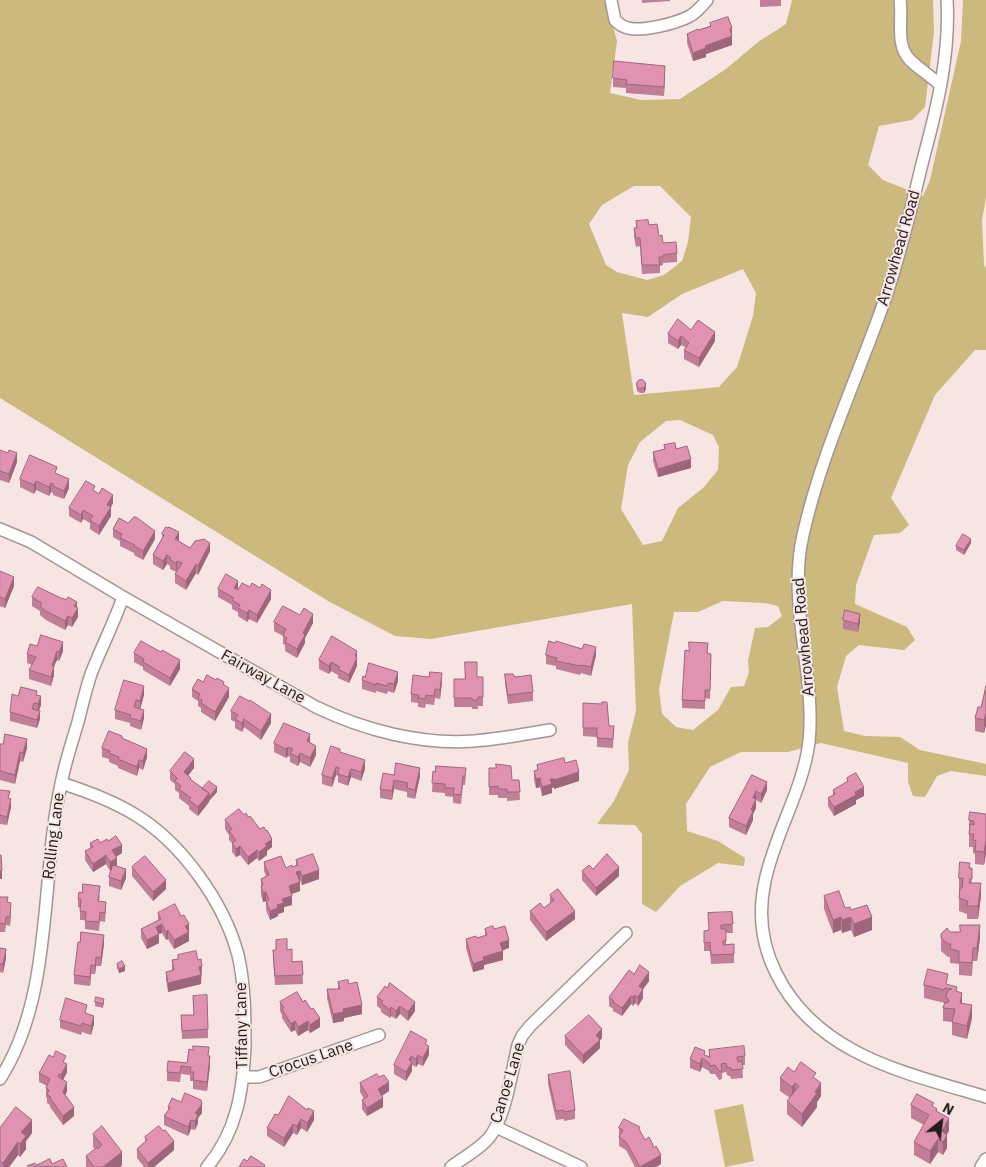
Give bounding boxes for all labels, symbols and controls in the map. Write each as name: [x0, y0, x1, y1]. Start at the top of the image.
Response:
street label: Arrowhead Road: [873, 188, 925, 308]
street label: Arrowhead Road: [789, 577, 819, 697]
street label: Fairway Lane: [217, 646, 309, 708]
street label: Rolling Lane: [39, 791, 69, 881]
street label: Tiffany Lane: [232, 982, 252, 1070]
street label: Crocus Lane: [266, 1036, 356, 1082]
street label: Canoe Lane: [487, 1040, 529, 1126]
north arrow: [916, 1097, 966, 1147]
text: N: [939, 1099, 957, 1119]

